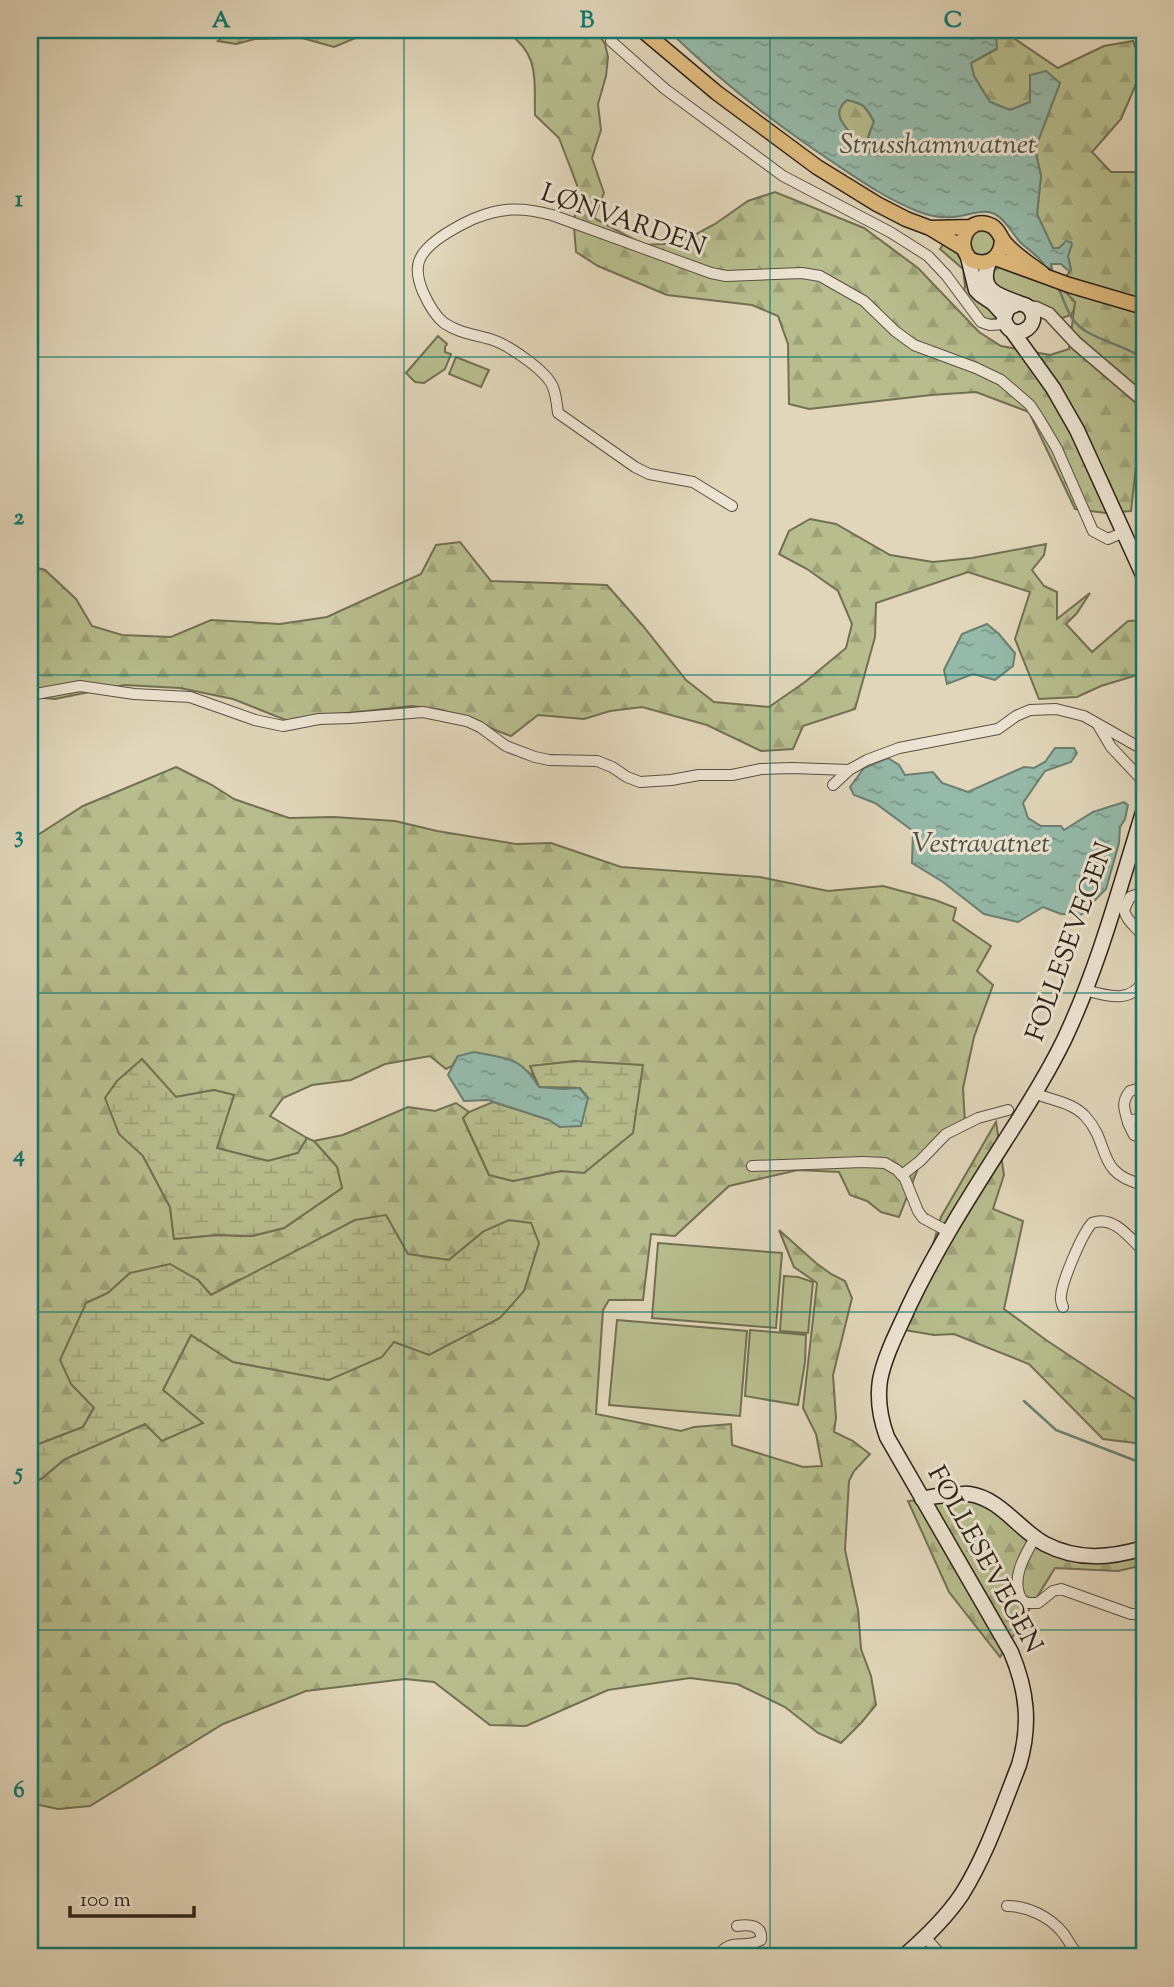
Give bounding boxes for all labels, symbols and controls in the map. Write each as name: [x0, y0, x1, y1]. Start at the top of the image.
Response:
text: A: [212, 5, 231, 38]
text: B: [580, 5, 595, 38]
text: C: [944, 5, 962, 38]
water label: Strusshamnvatnet: [840, 126, 1036, 166]
street label: LØNVARDEN: [535, 175, 711, 267]
text: 1: [15, 184, 23, 217]
text: 2: [14, 502, 25, 535]
text: 3: [14, 820, 24, 853]
water label: Vestravatnet: [912, 825, 1050, 865]
street label: FOLLESEVEGEN: [1018, 837, 1124, 1047]
text: 4: [12, 1139, 25, 1172]
text: 5: [13, 1457, 23, 1490]
street label: FOLLESEVEGEN: [917, 1460, 1051, 1660]
text: 6: [13, 1775, 25, 1808]
scale bar: [70, 1875, 194, 1919]
text: 100 m: [80, 1886, 131, 1916]

